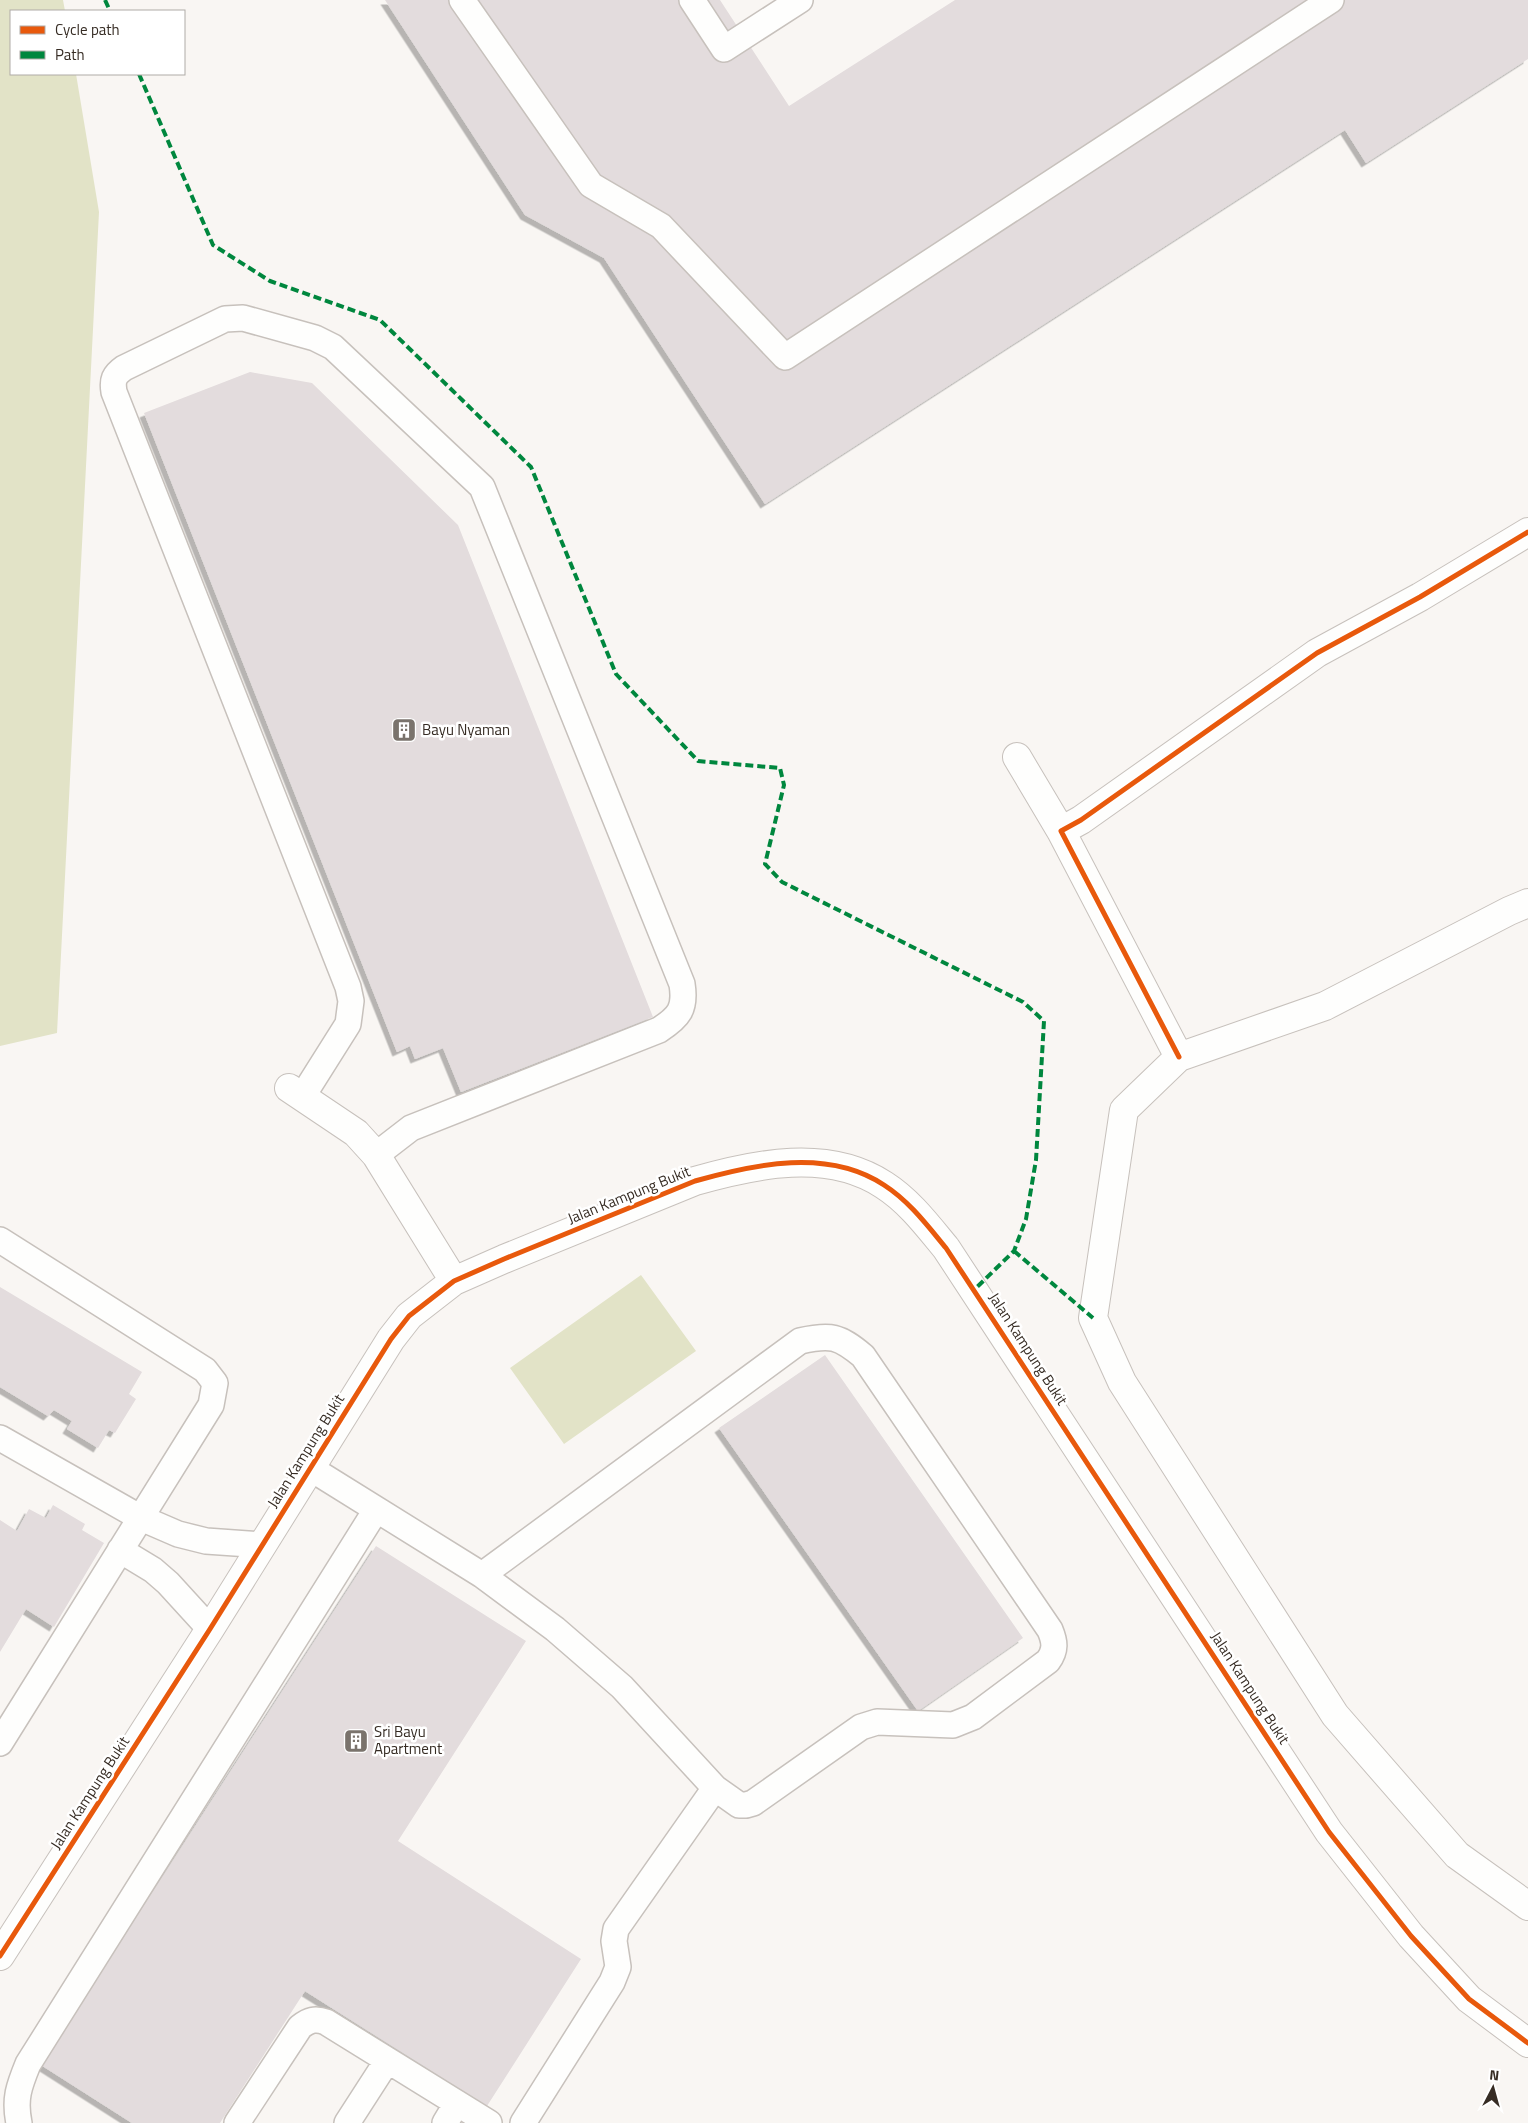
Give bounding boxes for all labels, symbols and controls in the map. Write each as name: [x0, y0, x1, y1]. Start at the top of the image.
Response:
legend: [10, 10, 185, 75]
text: Cycle path: [55, 18, 120, 41]
text: Path: [55, 43, 85, 66]
building icon: Bayu Nyaman: [391, 717, 417, 743]
place label: Bayu Nyaman: [422, 718, 510, 741]
street label: Jalan Kampung Bukit: [564, 1159, 694, 1230]
street label: Jalan Kampung Bukit: [983, 1288, 1074, 1410]
street label: Jalan Kampung Bukit: [261, 1389, 350, 1512]
street label: Jalan Kampung Bukit: [1205, 1627, 1296, 1749]
place label: Sri Bayu Apartment: [374, 1720, 443, 1760]
building icon: Sri Bayu Apartment: [343, 1728, 369, 1754]
street label: Jalan Kampung Bukit: [44, 1731, 135, 1854]
north arrow: [1468, 2063, 1518, 2113]
text: N: [1488, 2064, 1500, 2086]

